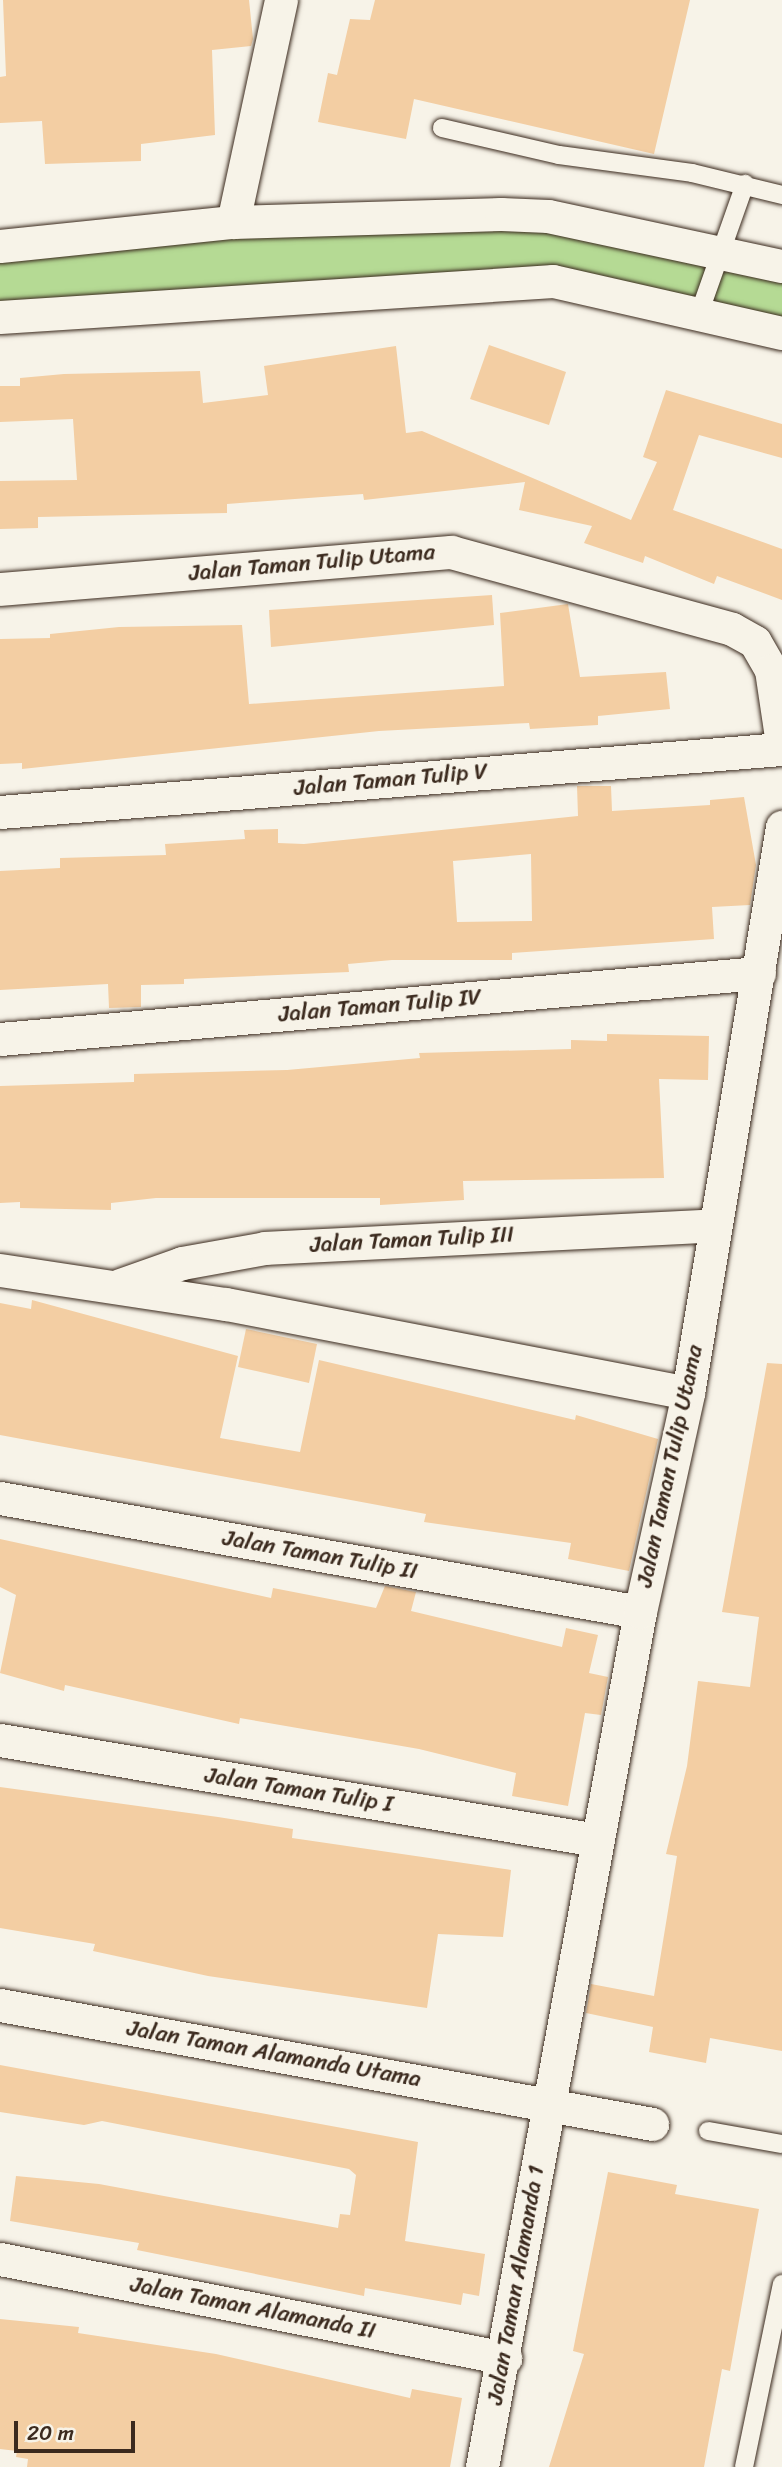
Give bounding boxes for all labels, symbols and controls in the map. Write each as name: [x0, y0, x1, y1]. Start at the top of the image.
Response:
street label: Jalan Taman Tulip Utama: [187, 538, 437, 588]
street label: Jalan Taman Tulip V: [292, 758, 490, 802]
street label: Jalan Taman Tulip IV: [276, 983, 484, 1029]
street label: Jalan Taman Tulip III: [308, 1221, 516, 1259]
street label: Jalan Taman Tulip Utama: [631, 1341, 709, 1591]
street label: Jalan Taman Tulip II: [220, 1524, 420, 1586]
street label: Jalan Taman Tulip I: [202, 1761, 396, 1819]
street label: Jalan Taman Alamanda Utama: [124, 2014, 424, 2094]
street label: Jalan Taman Alamanda 1: [481, 2163, 551, 2407]
street label: Jalan Taman Alamanda II: [128, 2271, 378, 2345]
scale bar: [18, 2408, 138, 2452]
text: 20 m: [27, 2414, 74, 2452]

